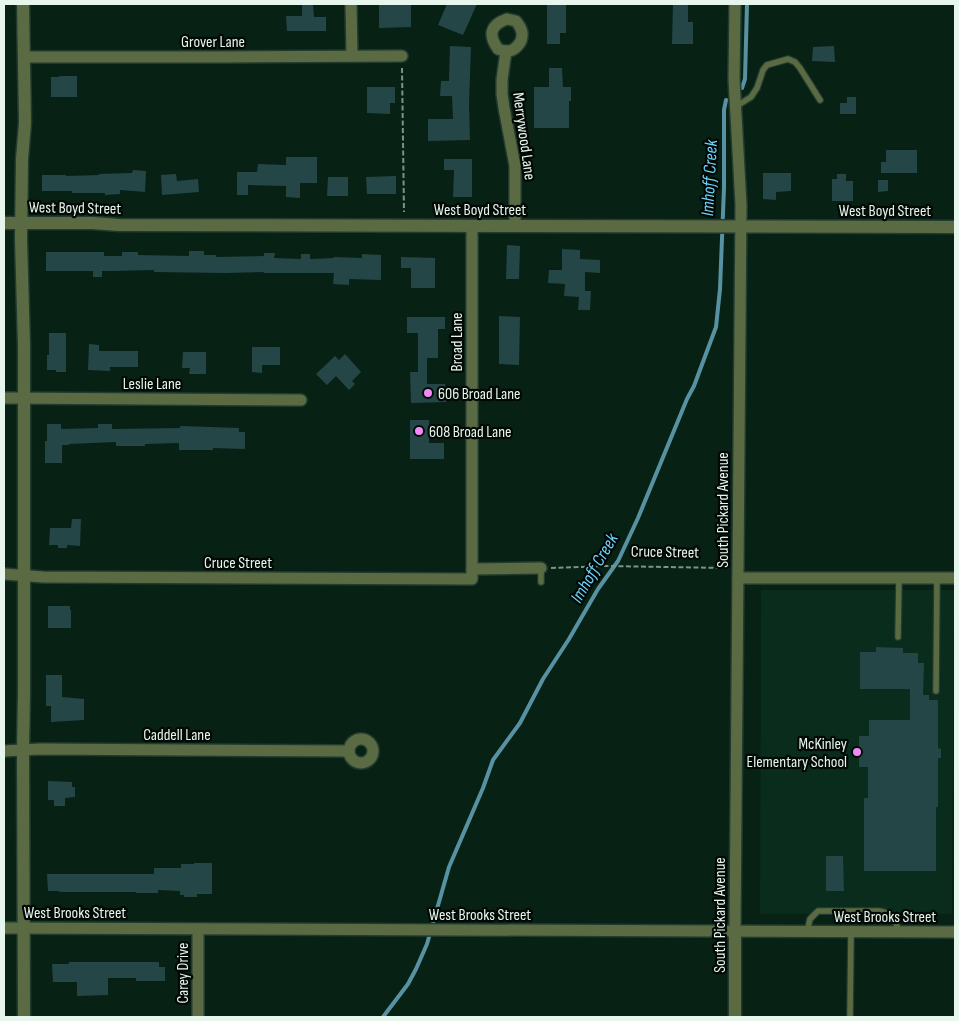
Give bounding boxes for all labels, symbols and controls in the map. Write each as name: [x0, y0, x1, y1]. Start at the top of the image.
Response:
street label: Grover Lane: [181, 33, 245, 52]
street label: Merrywood Lane: [508, 91, 539, 181]
water label: Imhoff Creek: [697, 138, 722, 217]
street label: West Boyd Street: [29, 198, 121, 219]
street label: West Boyd Street: [434, 201, 526, 220]
street label: West Boyd Street: [839, 202, 931, 221]
street label: Broad Lane: [448, 313, 467, 371]
street label: Leslie Lane: [123, 375, 181, 394]
place label: 606 Broad Lane: [438, 385, 521, 404]
marker: 606 Broad Lane: [422, 387, 434, 399]
place label: 608 Broad Lane: [429, 423, 512, 442]
marker: 608 Broad Lane: [413, 425, 425, 437]
street label: South Pickard Avenue: [714, 452, 733, 568]
water label: Imhoff Creek: [566, 529, 623, 607]
street label: Cruce Street: [631, 542, 699, 563]
street label: Cruce Street: [204, 554, 272, 573]
street label: Caddell Lane: [143, 726, 211, 745]
place label: McKinley Elementary School: [747, 735, 847, 772]
marker: McKinley Elementary School: [851, 746, 863, 758]
street label: South Pickard Avenue: [711, 857, 730, 973]
street label: West Brooks Street: [24, 904, 126, 923]
street label: West Brooks Street: [429, 906, 531, 925]
street label: West Brooks Street: [834, 908, 936, 927]
street label: Carey Drive: [174, 943, 193, 1003]

